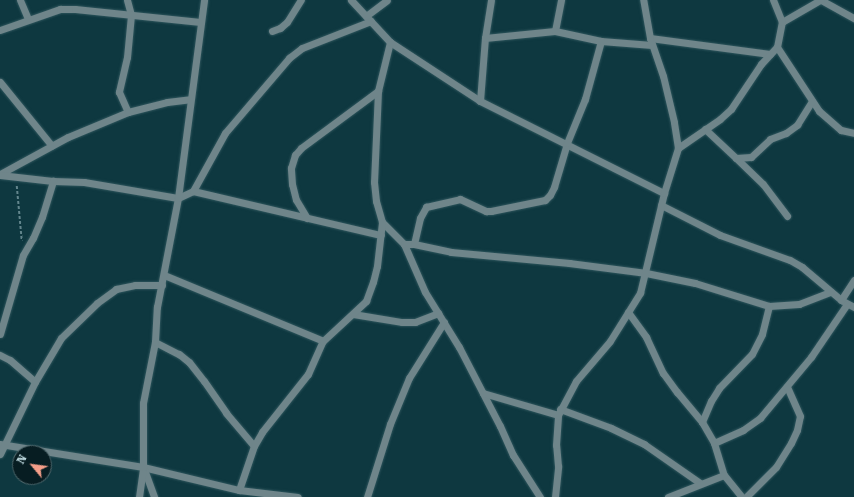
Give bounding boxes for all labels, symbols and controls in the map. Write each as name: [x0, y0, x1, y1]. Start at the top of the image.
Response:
north arrow: [12, 445, 52, 485]
text: N: [14, 453, 30, 466]

